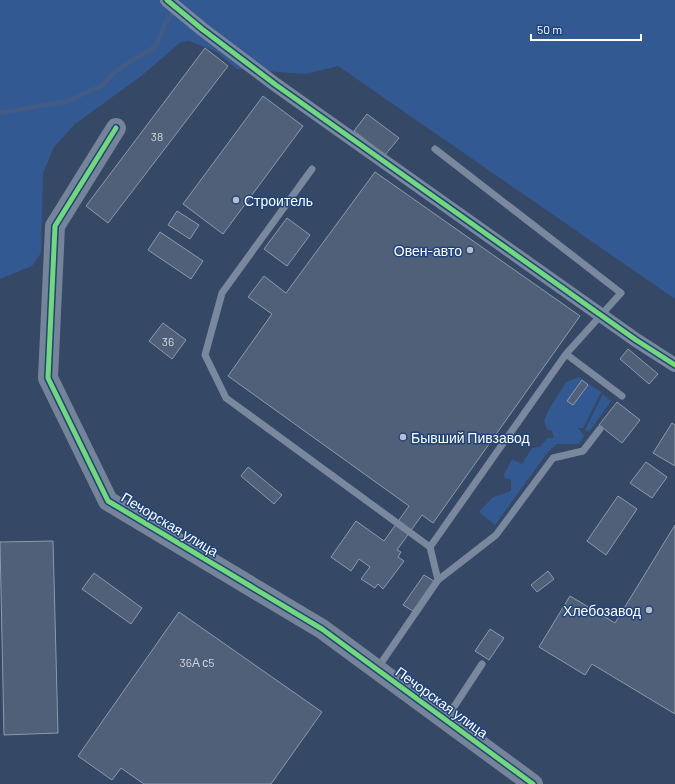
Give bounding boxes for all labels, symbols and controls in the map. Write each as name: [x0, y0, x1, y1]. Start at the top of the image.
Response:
scale bar: [531, 16, 641, 42]
text: 50 m: [537, 22, 562, 36]
house number: 38: [151, 129, 163, 143]
place label: Строитель: [244, 192, 313, 209]
marker: Строитель: [231, 195, 241, 205]
place label: Овен-авто: [394, 242, 462, 259]
marker: Овен-авто: [465, 245, 475, 255]
house number: 36: [162, 334, 174, 348]
place label: Бывший Пивзавод: [411, 429, 530, 446]
marker: Бывший Пивзавод: [398, 432, 408, 442]
street label: Печорская улица: [118, 488, 222, 560]
place label: Хлебозавод: [563, 602, 641, 619]
marker: Хлебозавод: [644, 605, 654, 615]
house number: 36А с5: [180, 655, 214, 669]
street label: Печорская улица: [392, 663, 492, 741]

